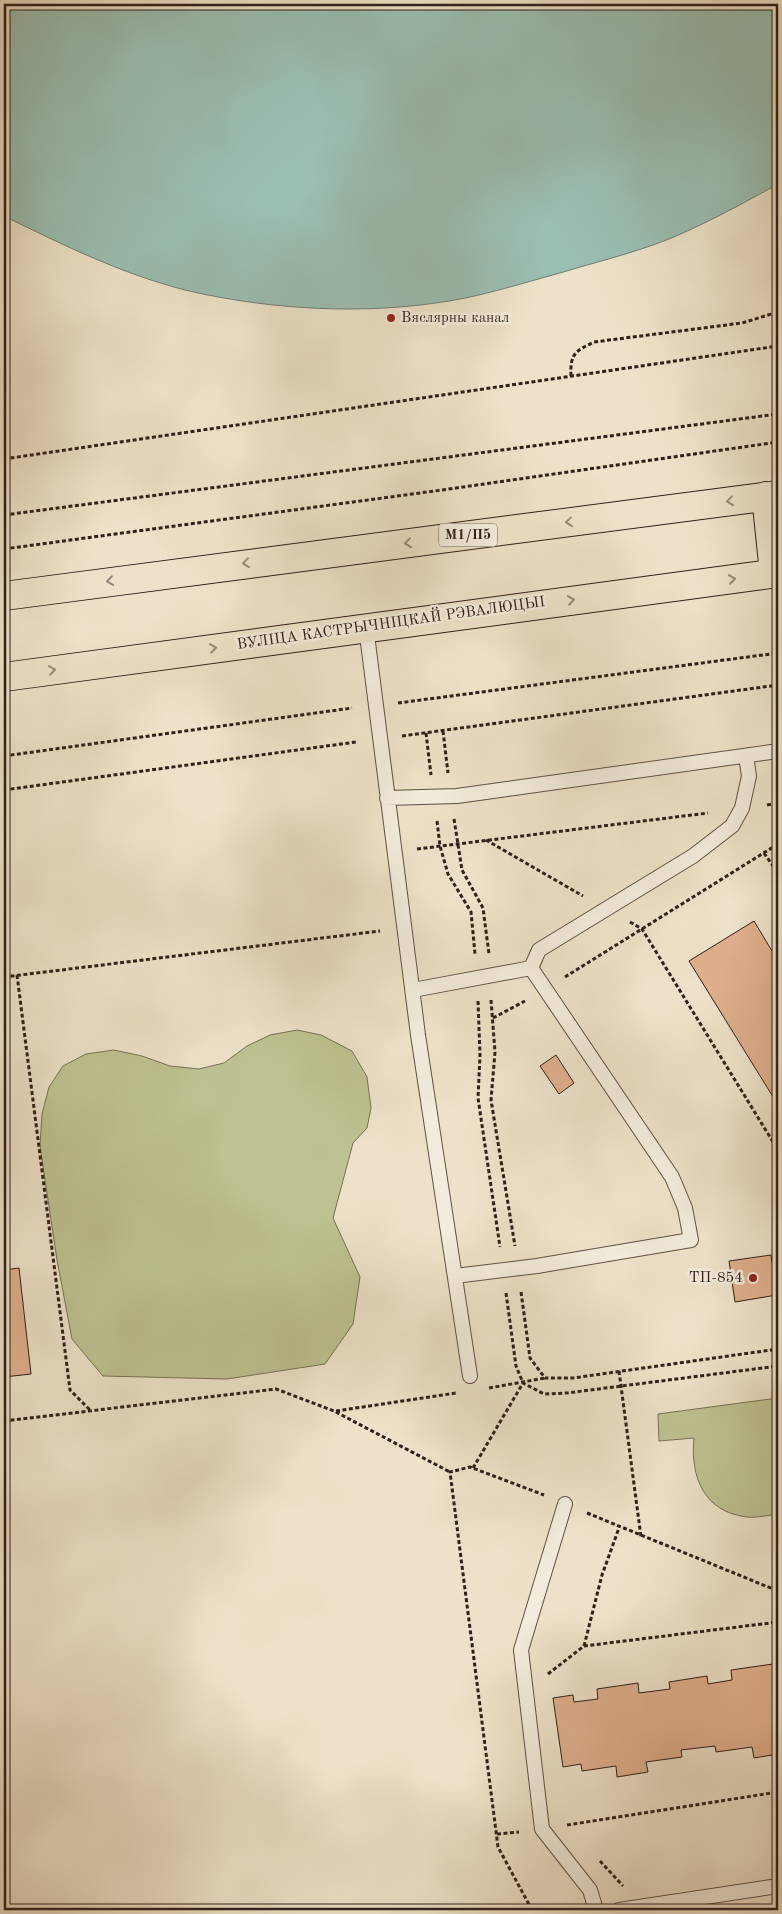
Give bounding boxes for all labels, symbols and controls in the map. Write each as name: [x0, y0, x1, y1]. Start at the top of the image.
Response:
place label: Вяслярны канал: [401, 311, 509, 326]
marker: Вяслярны канал: [385, 312, 397, 324]
one-way arrow: [726, 495, 734, 506]
one-way arrow: [564, 516, 572, 527]
road number: М1/П5: [439, 524, 497, 546]
one-way arrow: [403, 537, 412, 547]
one-way arrow: [242, 557, 250, 568]
one-way arrow: [728, 574, 736, 585]
one-way arrow: [106, 575, 114, 586]
street label: ВУЛІЦА КАСТРЫЧНІЦКАЙ РЭВАЛЮЦЫІ: [235, 591, 546, 653]
one-way arrow: [567, 595, 575, 606]
one-way arrow: [209, 643, 217, 654]
one-way arrow: [48, 665, 56, 676]
place label: ТП-854: [689, 1271, 743, 1286]
marker: ТП-854: [747, 1272, 759, 1284]

